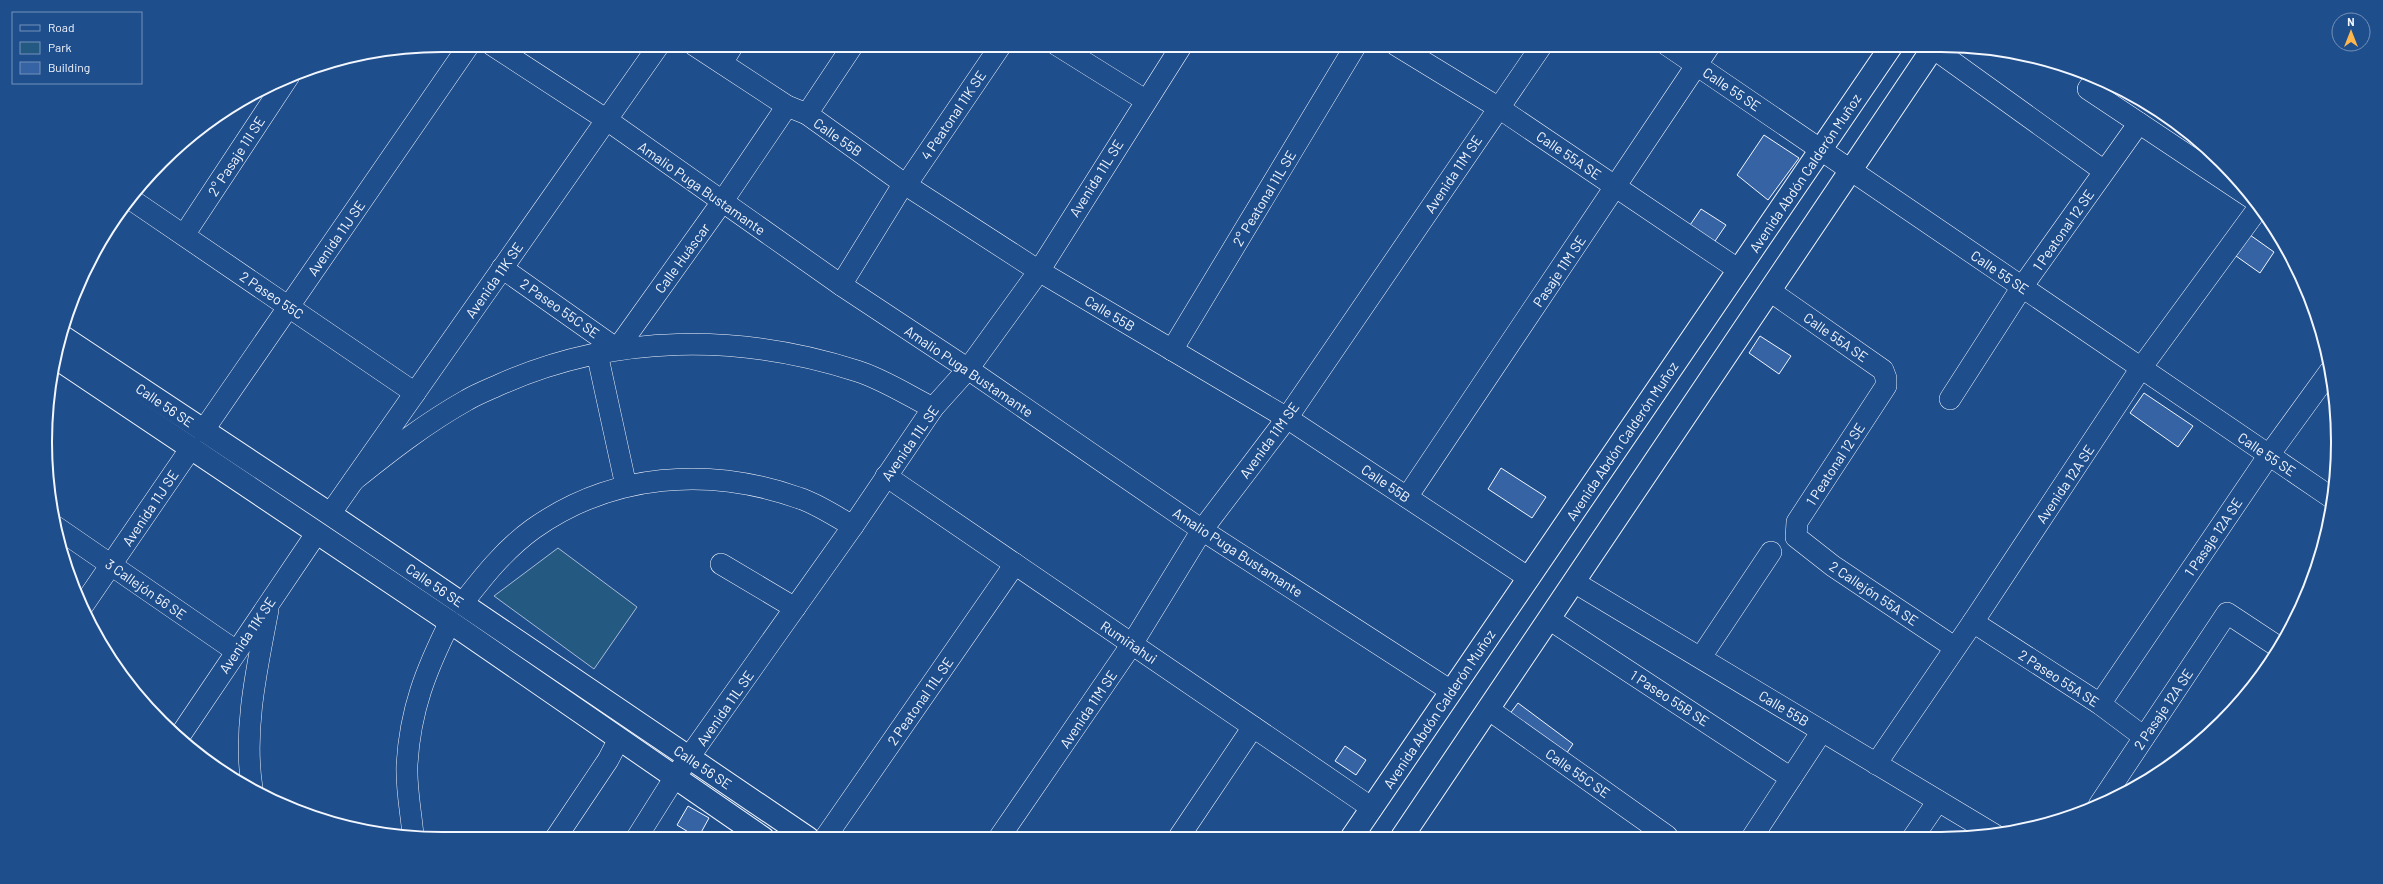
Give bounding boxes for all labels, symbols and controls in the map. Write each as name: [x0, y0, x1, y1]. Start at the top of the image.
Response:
legend: [12, 12, 142, 84]
north arrow: [2331, 12, 2371, 52]
text: N: [2347, 15, 2355, 28]
text: Road: [48, 20, 75, 34]
text: Park: [48, 40, 72, 54]
text: Building: [48, 60, 90, 74]
street label: Calle 55 SE: [1700, 63, 1764, 115]
street label: 4 Peatonal 11K SE: [917, 67, 989, 163]
street label: Avenida Abdón Calderón Muñoz: [1745, 90, 1865, 256]
street label: 2° Pasaje 11I SE: [204, 113, 268, 199]
street label: Calle 55B: [810, 114, 866, 160]
street label: Calle 55A SE: [1533, 127, 1605, 183]
street label: Avenida 11M SE: [1421, 132, 1485, 216]
street label: Avenida 11L SE: [1065, 136, 1127, 220]
street label: Amalio Puga Bustamante: [635, 138, 769, 238]
street label: 2° Peatonal 11L SE: [1229, 147, 1299, 249]
street label: 1 Peatonal 12 SE: [2029, 186, 2097, 274]
street label: Avenida 11J SE: [304, 197, 368, 279]
street label: Calle Huáscar: [651, 220, 713, 296]
street label: Pasaje 11M SE: [1529, 232, 1589, 310]
street label: Avenida 11K SE: [462, 239, 526, 321]
street label: Calle 55 SE: [1968, 246, 2032, 298]
street label: 2 Paseo 55C: [237, 267, 307, 323]
street label: 2 Paseo 55C SE: [517, 274, 603, 342]
street label: Calle 55B: [1082, 291, 1138, 335]
street label: Calle 55A SE: [1801, 309, 1871, 365]
street label: Amalio Puga Bustamante: [901, 322, 1037, 420]
street label: Avenida Abdón Calderón Muñoz: [1562, 358, 1682, 524]
street label: Calle 56 SE: [133, 379, 197, 431]
street label: Avenida 11M SE: [1236, 399, 1302, 481]
street label: Avenida 11L SE: [878, 402, 942, 484]
street label: 1 Peatonal 12 SE: [1802, 419, 1868, 509]
street label: Calle 55 SE: [2235, 428, 2299, 480]
street label: Avenida 12A SE: [2032, 442, 2098, 526]
street label: Calle 55B: [1358, 460, 1414, 506]
street label: Avenida 11J SE: [118, 467, 182, 549]
street label: 1 Pasaje 12A SE: [2181, 495, 2245, 579]
street label: Amalio Puga Bustamante: [1170, 504, 1306, 600]
street label: 3 Callejón 56 SE: [102, 555, 190, 623]
street label: 2 Callejón 55A SE: [1826, 557, 1922, 629]
street label: Calle 56 SE: [403, 559, 467, 611]
street label: Avenida 11K SE: [215, 594, 279, 676]
street label: Rumiñahui: [1097, 617, 1161, 667]
street label: Avenida Abdón Calderón Muñoz: [1379, 626, 1499, 792]
street label: 2 Paseo 55A SE: [2016, 646, 2102, 710]
street label: 2 Peatonal 11L SE: [883, 654, 957, 748]
street label: 2 Pasaje 12A SE: [2130, 665, 2196, 753]
street label: 1 Paseo 55B SE: [1627, 666, 1713, 730]
street label: Avenida 11L SE: [693, 667, 757, 749]
street label: Avenida 11M SE: [1056, 667, 1120, 751]
street label: Calle 55B: [1756, 686, 1812, 730]
street label: Calle 56 SE: [671, 741, 735, 793]
street label: Calle 55C SE: [1543, 745, 1613, 801]

